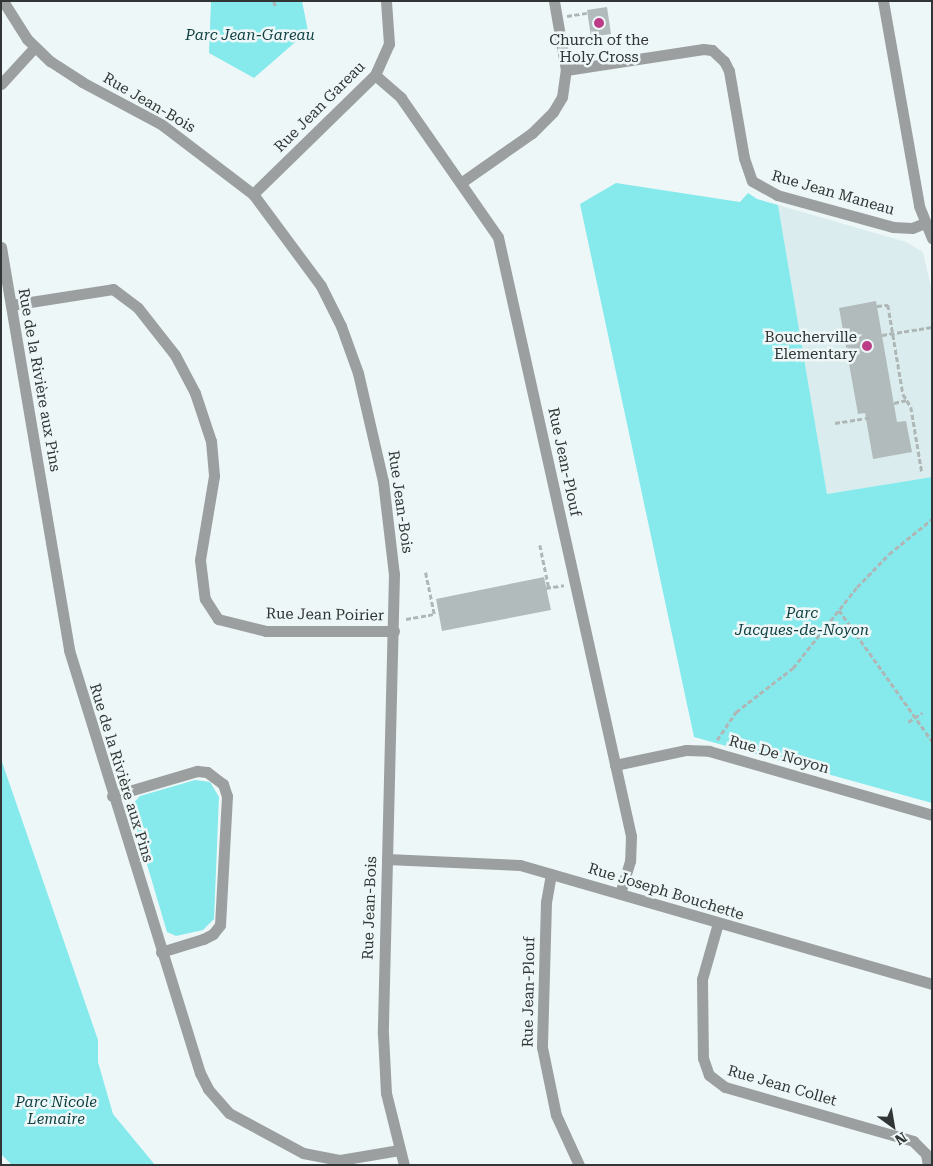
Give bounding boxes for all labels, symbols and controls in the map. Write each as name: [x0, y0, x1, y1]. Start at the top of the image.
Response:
marker: Church of the Holy Cross: [593, 17, 605, 29]
park label: Parc Jean-Gareau: [185, 27, 315, 45]
place label: Church of the Holy Cross: [549, 31, 649, 66]
street label: Rue Jean Gareau: [271, 58, 369, 156]
street label: Rue Jean-Bois: [100, 69, 198, 137]
street label: Rue Jean Maneau: [769, 167, 897, 219]
street label: Rue de la Rivière aux Pins: [14, 287, 64, 473]
place label: Boucherville Elementary: [765, 328, 857, 363]
marker: Boucherville Elementary: [861, 340, 873, 352]
street label: Rue Jean-Plouf: [544, 406, 584, 518]
street label: Rue Jean-Bois: [384, 449, 416, 555]
park label: Parc Jacques-de-Noyon: [735, 604, 869, 639]
street label: Rue Jean Poirier: [266, 605, 384, 625]
street label: Rue de la Rivière aux Pins: [85, 681, 157, 865]
street label: Rue De Noyon: [727, 732, 831, 778]
street label: Rue Jean-Bois: [359, 856, 381, 960]
street label: Rue Joseph Bouchette: [586, 860, 746, 924]
street label: Rue Jean-Plouf: [519, 936, 539, 1048]
street label: Rue Jean Collet: [725, 1062, 839, 1110]
park label: Parc Nicole Lemaire: [15, 1093, 97, 1128]
north arrow: [868, 1101, 918, 1151]
text: N: [892, 1129, 910, 1148]

